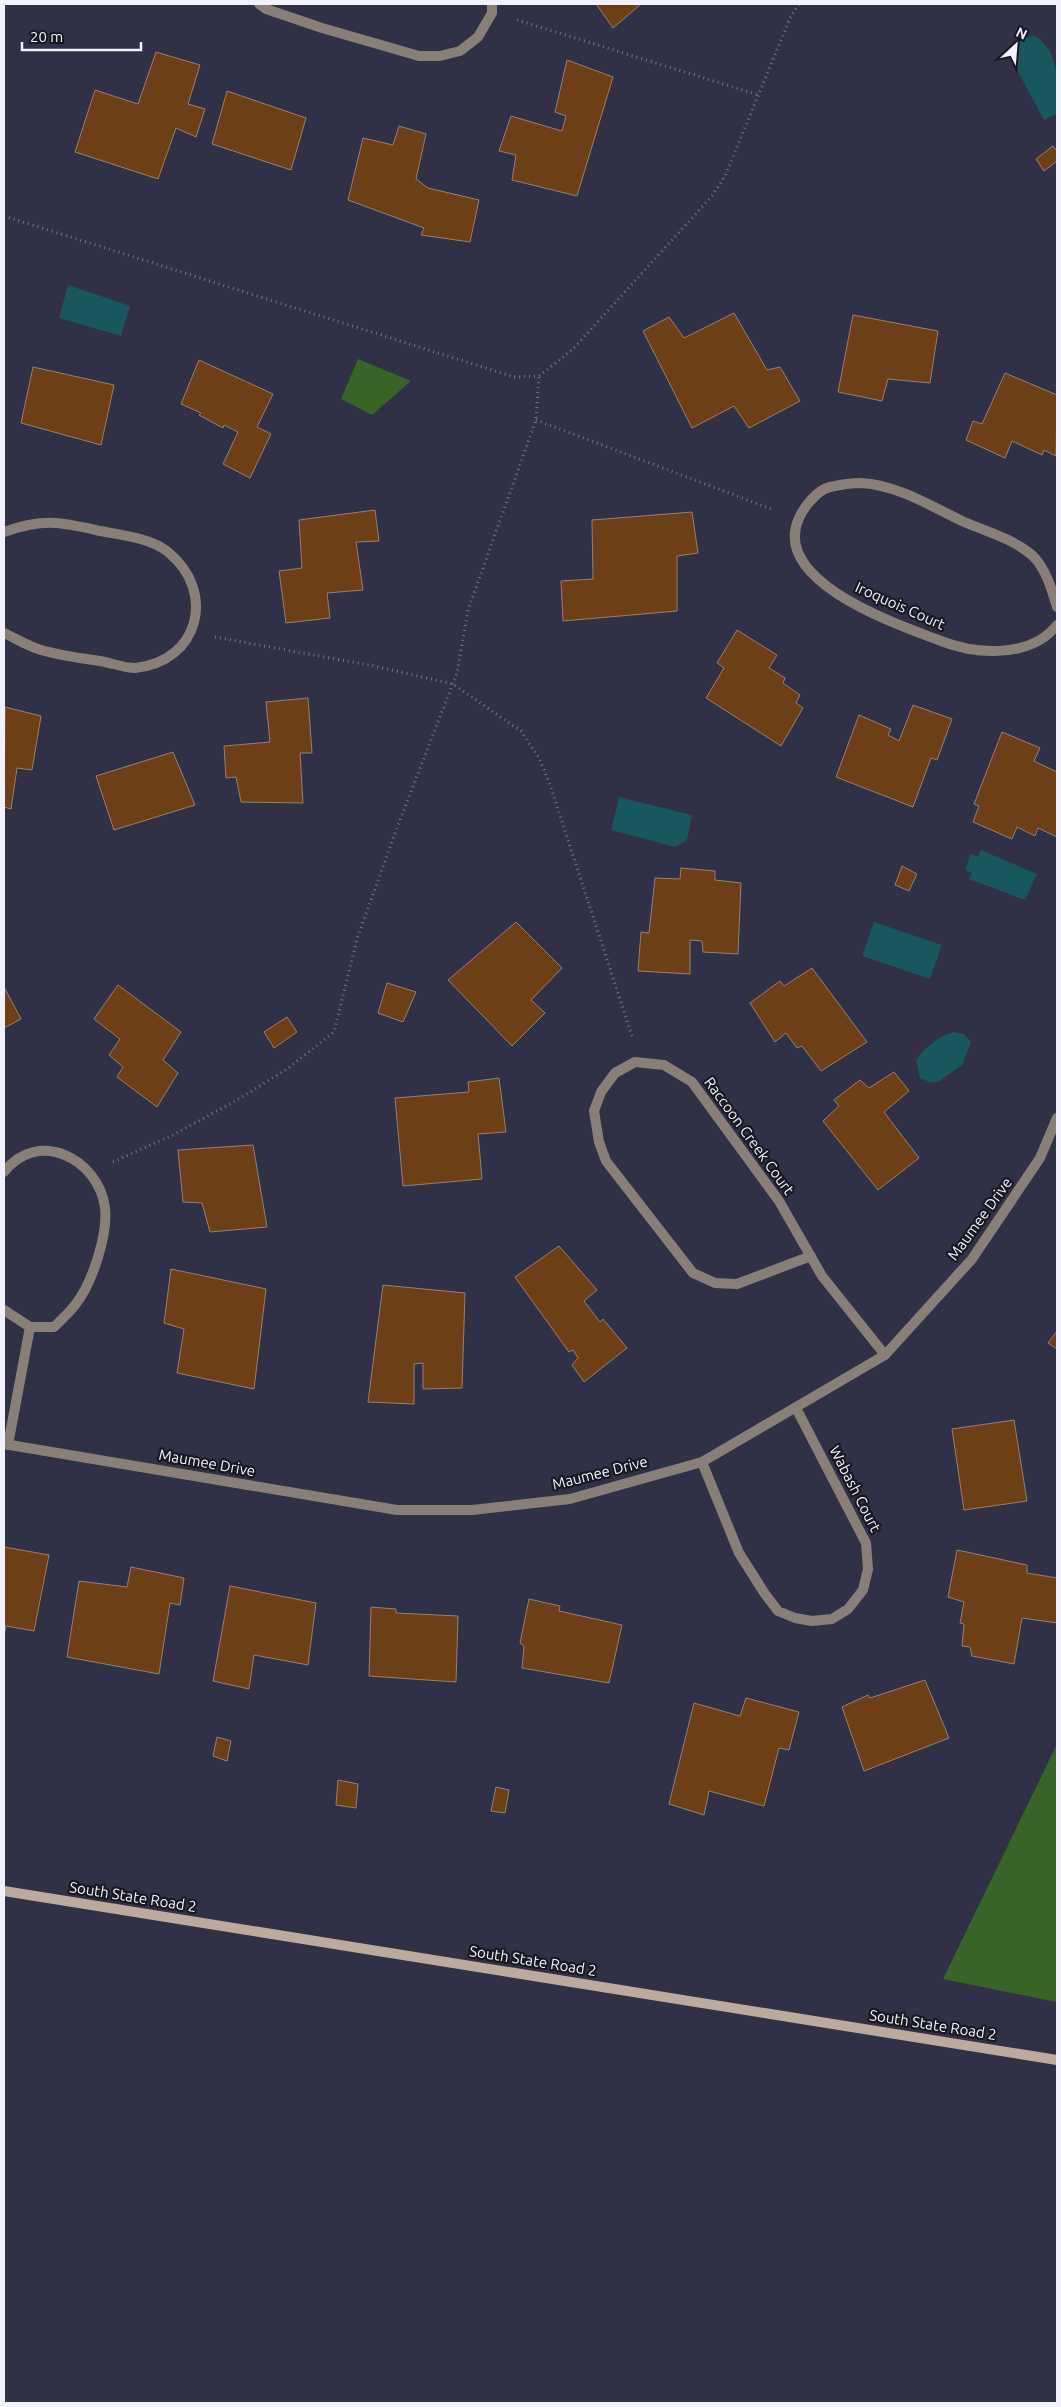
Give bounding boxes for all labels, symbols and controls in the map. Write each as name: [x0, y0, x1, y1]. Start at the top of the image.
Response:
scale bar: [22, 20, 141, 52]
north arrow: [991, 20, 1041, 70]
text: N: [1013, 24, 1030, 43]
text: 20 m: [30, 28, 63, 45]
street label: Iroquois Court: [853, 578, 948, 633]
street label: Raccoon Creek Court: [701, 1074, 798, 1198]
street label: Maumee Drive: [944, 1174, 1015, 1263]
street label: Wabash Court: [826, 1443, 884, 1535]
street label: Maumee Drive: [157, 1446, 257, 1479]
street label: Maumee Drive: [550, 1452, 649, 1493]
street label: South State Road 2: [68, 1878, 198, 1915]
street label: South State Road 2: [468, 1942, 598, 1979]
street label: South State Road 2: [868, 2006, 998, 2043]

